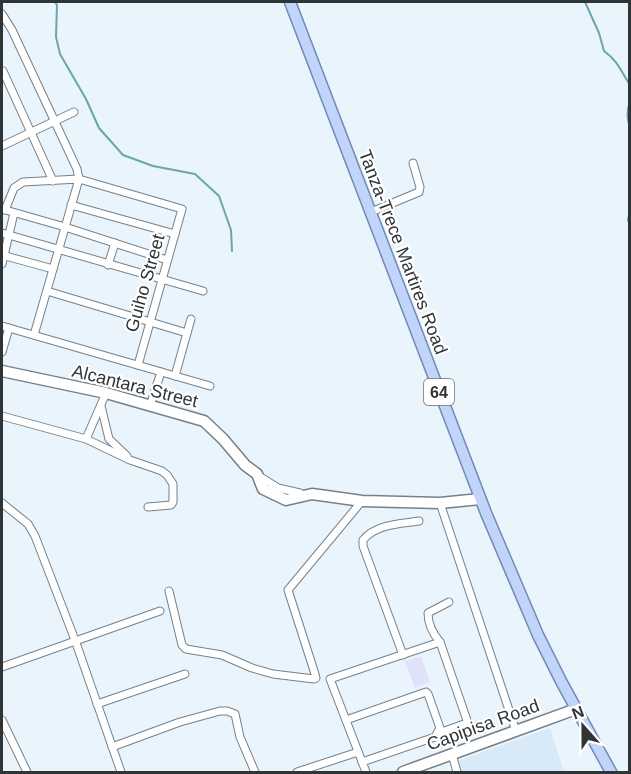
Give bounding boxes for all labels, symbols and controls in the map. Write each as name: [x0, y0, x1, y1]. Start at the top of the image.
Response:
street label: Tanza-Trece Martires Road: [355, 147, 451, 357]
street label: Guiho Street: [121, 232, 169, 334]
street label: Alcantara Street: [70, 361, 200, 411]
road number: 64: [424, 379, 454, 405]
street label: Capipisa Road: [424, 695, 542, 755]
north arrow: [553, 696, 613, 756]
text: N: [569, 702, 586, 722]

